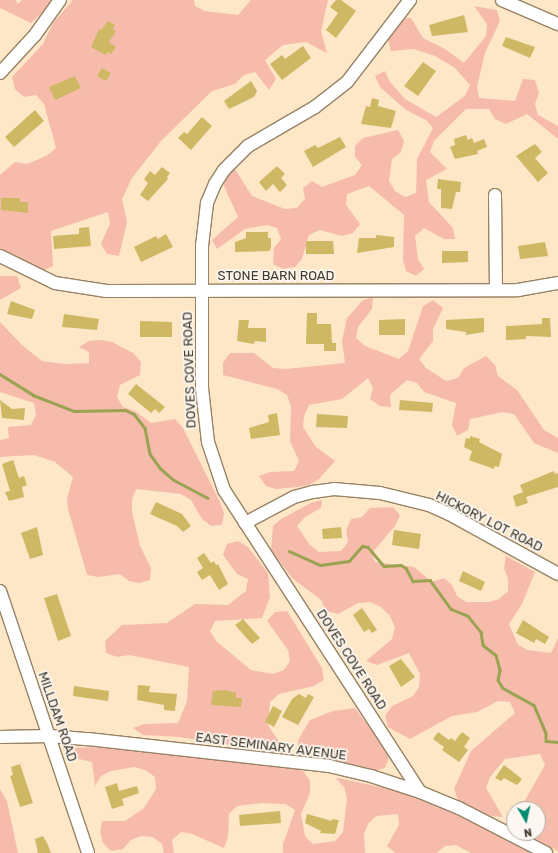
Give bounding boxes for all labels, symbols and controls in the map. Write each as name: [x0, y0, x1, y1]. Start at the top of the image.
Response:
street label: STONE BARN ROAD: [217, 268, 335, 284]
street label: DOVES COVE ROAD: [180, 311, 200, 429]
street label: HICKORY LOT ROAD: [433, 488, 545, 556]
street label: DOVES COVE ROAD: [313, 607, 389, 713]
street label: MILLDAM ROAD: [34, 670, 80, 764]
street label: EAST SEMINARY AVENUE: [194, 730, 348, 764]
north arrow: [506, 801, 546, 841]
text: N: [523, 825, 533, 839]

